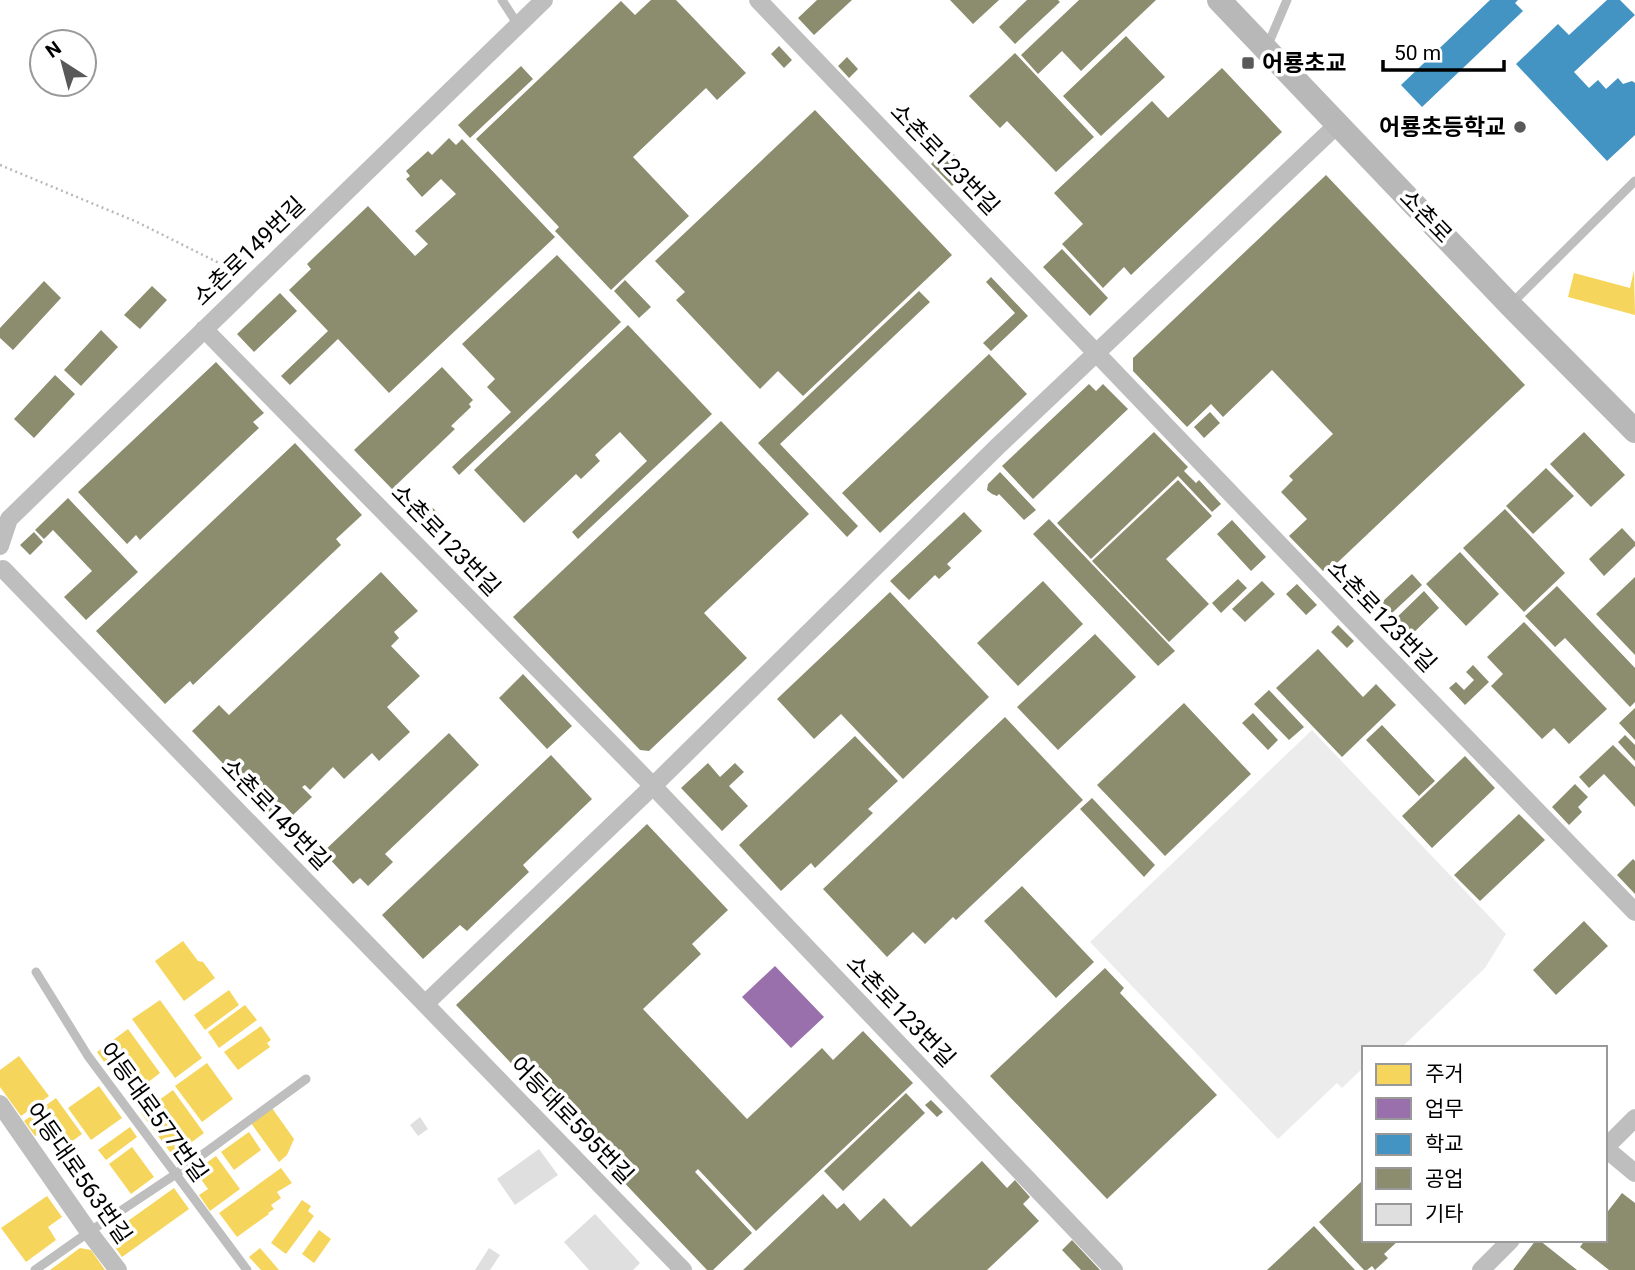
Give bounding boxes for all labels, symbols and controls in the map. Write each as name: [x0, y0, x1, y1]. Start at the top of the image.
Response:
north arrow: [28, 28, 98, 98]
scale bar: [1383, 28, 1504, 72]
text: N: [41, 36, 65, 63]
text: 50 m: [1394, 41, 1441, 65]
place label: 어룡초교: [1262, 50, 1347, 77]
marker: 어룡초교: [1240, 55, 1256, 71]
street label: 소촌로123번길: [885, 98, 1005, 221]
place label: 어룡초등학교: [1379, 114, 1506, 141]
marker: 어룡초등학교: [1512, 119, 1528, 135]
street label: 소촌로: [1394, 184, 1457, 249]
street label: 소촌로149번길: [188, 191, 311, 311]
street label: 소촌로123번길: [386, 479, 506, 602]
street label: 소촌로123번길: [1322, 555, 1442, 678]
street label: 소촌로149번길: [216, 753, 336, 876]
street label: 소촌로123번길: [841, 950, 961, 1073]
street label: 어등대로577번길: [94, 1037, 213, 1187]
legend: [1362, 1046, 1607, 1242]
street label: 어등대로595번길: [504, 1051, 639, 1189]
text: 주거: [1425, 1062, 1464, 1086]
text: 업무: [1425, 1097, 1464, 1121]
street label: 어등대로563번길: [20, 1098, 137, 1249]
text: 학교: [1425, 1132, 1464, 1156]
text: 공업: [1425, 1167, 1464, 1191]
text: 기타: [1425, 1202, 1464, 1226]

